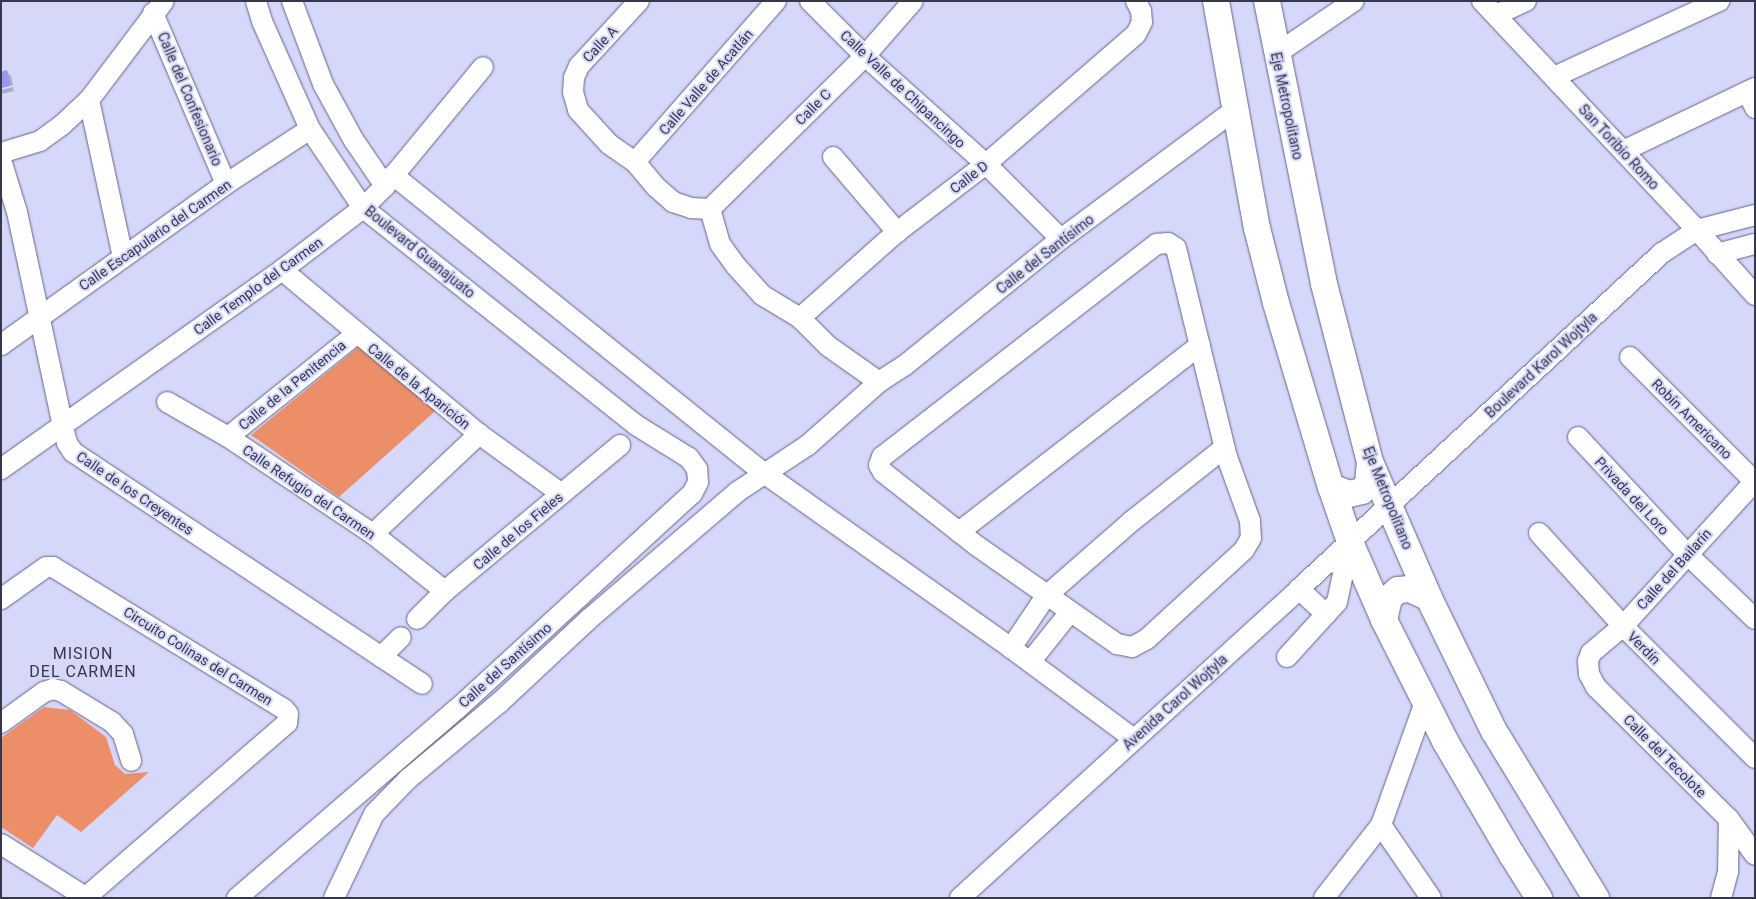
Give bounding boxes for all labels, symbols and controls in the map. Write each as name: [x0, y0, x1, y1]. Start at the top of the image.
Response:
street label: Calle A: [579, 22, 621, 66]
street label: Calle Valle de Acatlán: [656, 26, 756, 138]
street label: Calle Valle de Chipancingo: [837, 27, 969, 151]
street label: Calle del Confesionario: [154, 30, 226, 168]
street label: Eje Metropolitano: [1267, 51, 1307, 161]
street label: Calle C: [792, 86, 834, 128]
street label: San Toribio Romo: [1575, 101, 1663, 193]
street label: Calle D: [947, 157, 991, 197]
street label: Calle Escapulario del Carmen: [76, 176, 234, 294]
street label: Boulevard Guanajuato: [362, 202, 478, 302]
street label: Calle del Santísimo: [993, 211, 1097, 297]
street label: Calle Templo del Carmen: [190, 233, 326, 339]
street label: Boulevard Karol Wojtyla: [1481, 309, 1601, 421]
street label: Calle de la Penitencia: [235, 337, 349, 433]
street label: Calle de la Aparición: [364, 340, 474, 432]
street label: Robín Americano: [1648, 375, 1736, 463]
street label: Calle Refugio del Carmen: [239, 441, 379, 543]
street label: Eje Metropolitano: [1360, 444, 1416, 552]
street label: Calle de los Creyentes: [73, 448, 197, 538]
street label: Privada del Loro: [1592, 453, 1672, 539]
street label: Calle de los Fieles: [470, 489, 566, 573]
street label: Calle del Bailarín: [1633, 525, 1715, 613]
street label: Circuito Colinas del Carmen: [120, 603, 276, 709]
street label: Calle del Santísimo: [455, 619, 555, 711]
street label: Verdín: [1624, 628, 1664, 668]
district label: MISION DEL CARMEN: [28, 644, 138, 682]
street label: Avenida Carol Wojtyla: [1119, 651, 1231, 753]
street label: Calle del Tecolote: [1620, 711, 1710, 801]

